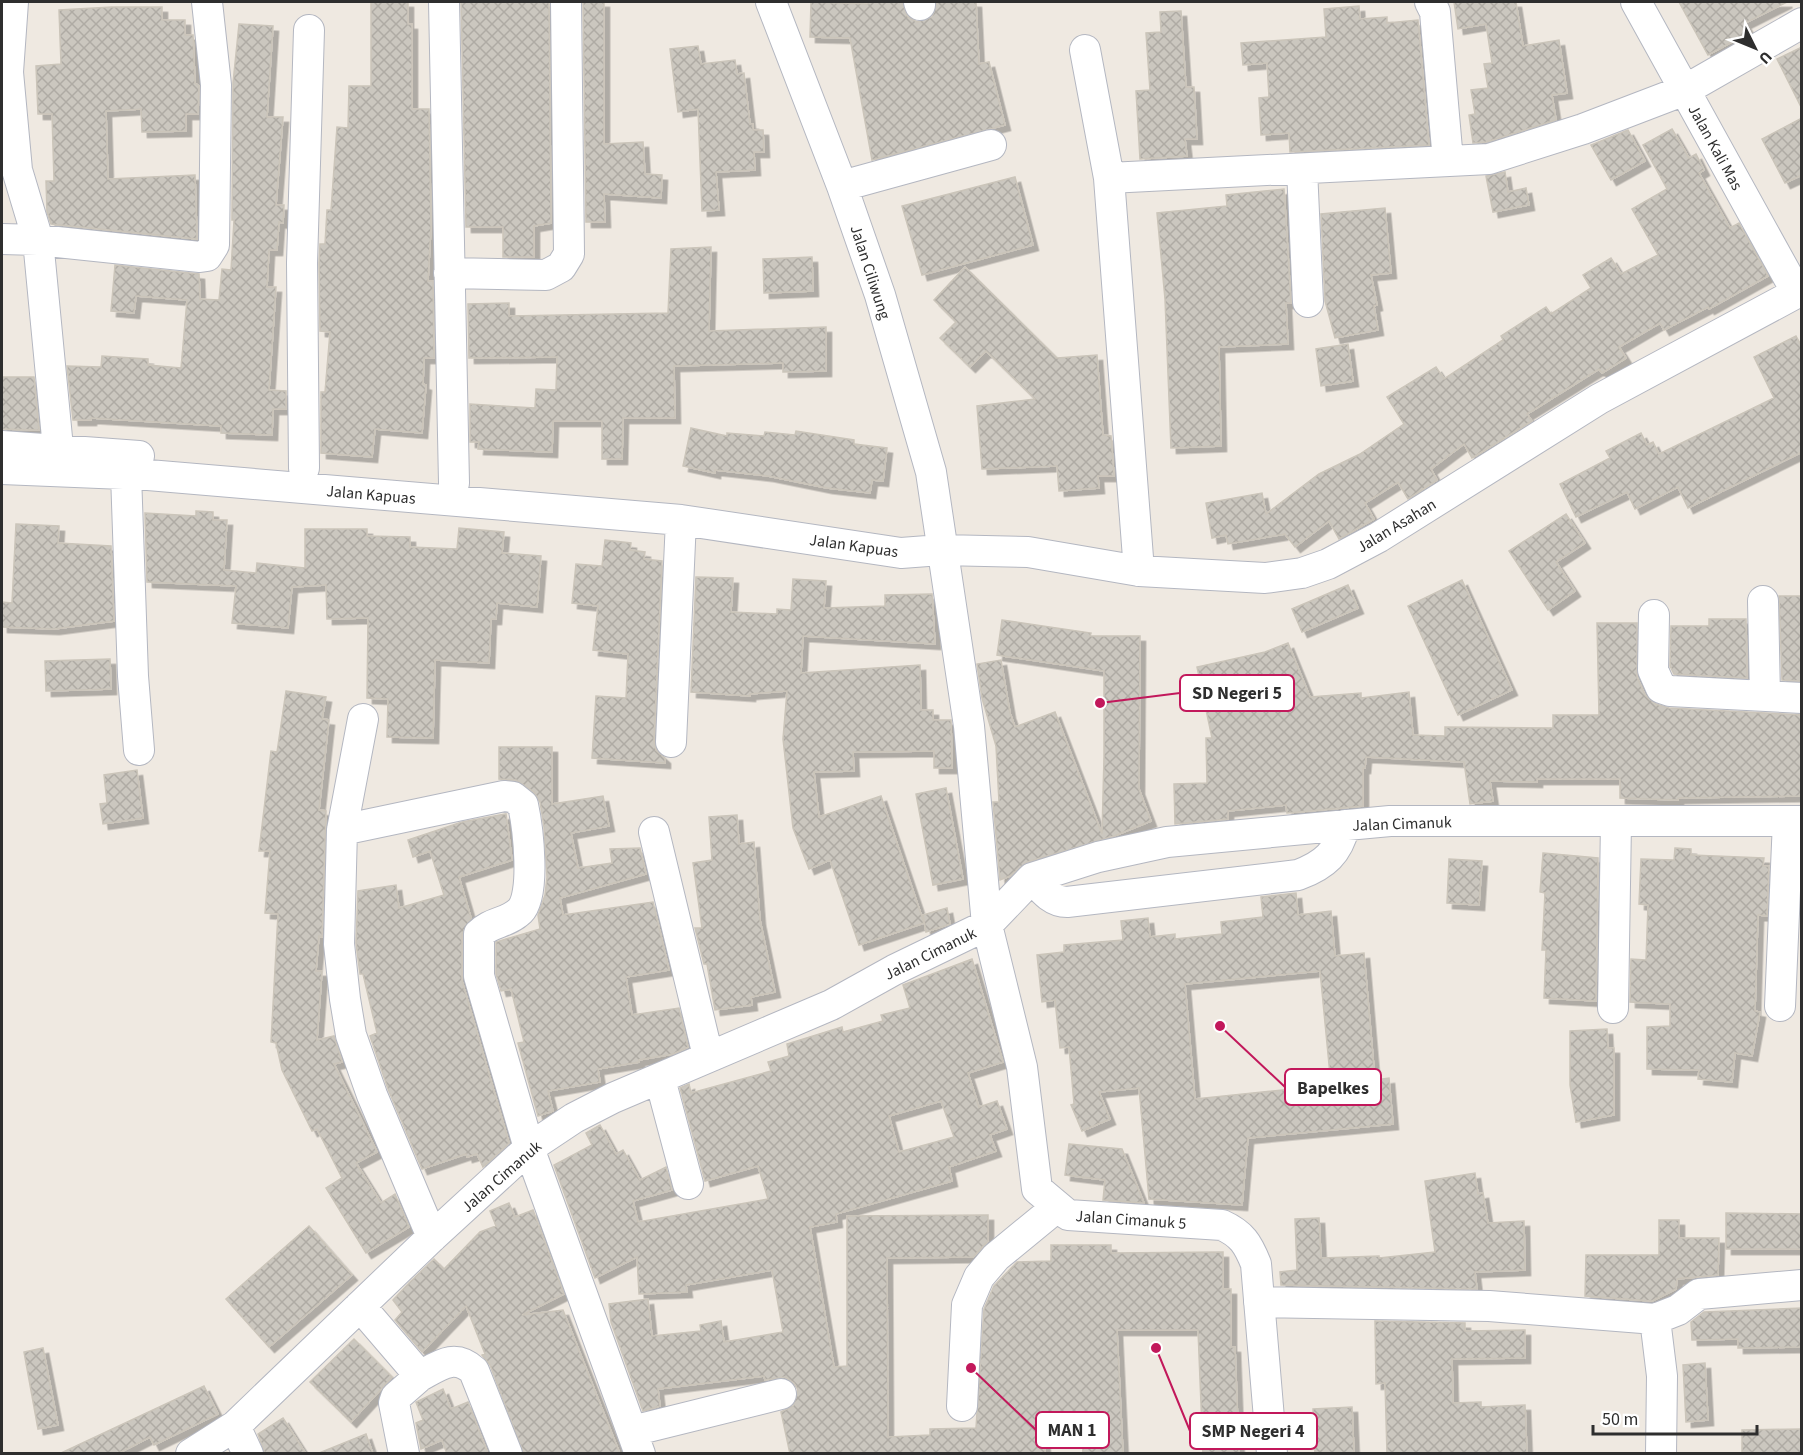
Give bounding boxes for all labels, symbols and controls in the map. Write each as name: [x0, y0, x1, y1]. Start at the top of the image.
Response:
north arrow: [1725, 18, 1785, 78]
text: U: [1754, 46, 1777, 69]
street label: Jalan Kali Mas: [1683, 101, 1748, 195]
street label: Jalan Ciliwung: [844, 222, 896, 322]
street label: Jalan Kapuas: [325, 480, 417, 510]
street label: Jalan Asahan: [1353, 493, 1440, 558]
street label: Jalan Kapuas: [808, 529, 900, 563]
callout: SD Negeri 5: [1180, 675, 1294, 711]
text: SD Negeri 5: [1192, 681, 1282, 706]
street label: Jalan Cimanuk: [1352, 811, 1452, 837]
street label: Jalan Cimanuk: [881, 922, 980, 986]
callout: Bapelkes: [1285, 1069, 1381, 1105]
text: Bapelkes: [1297, 1076, 1369, 1101]
street label: Jalan Cimanuk: [457, 1136, 547, 1218]
street label: Jalan Cimanuk 5: [1075, 1205, 1187, 1235]
scale bar: [1593, 1398, 1756, 1436]
text: 50 m: [1602, 1407, 1638, 1432]
callout: MAN 1: [1036, 1412, 1109, 1448]
callout: SMP Negeri 4: [1190, 1413, 1317, 1449]
text: MAN 1: [1047, 1418, 1097, 1443]
text: SMP Negeri 4: [1201, 1419, 1305, 1444]

